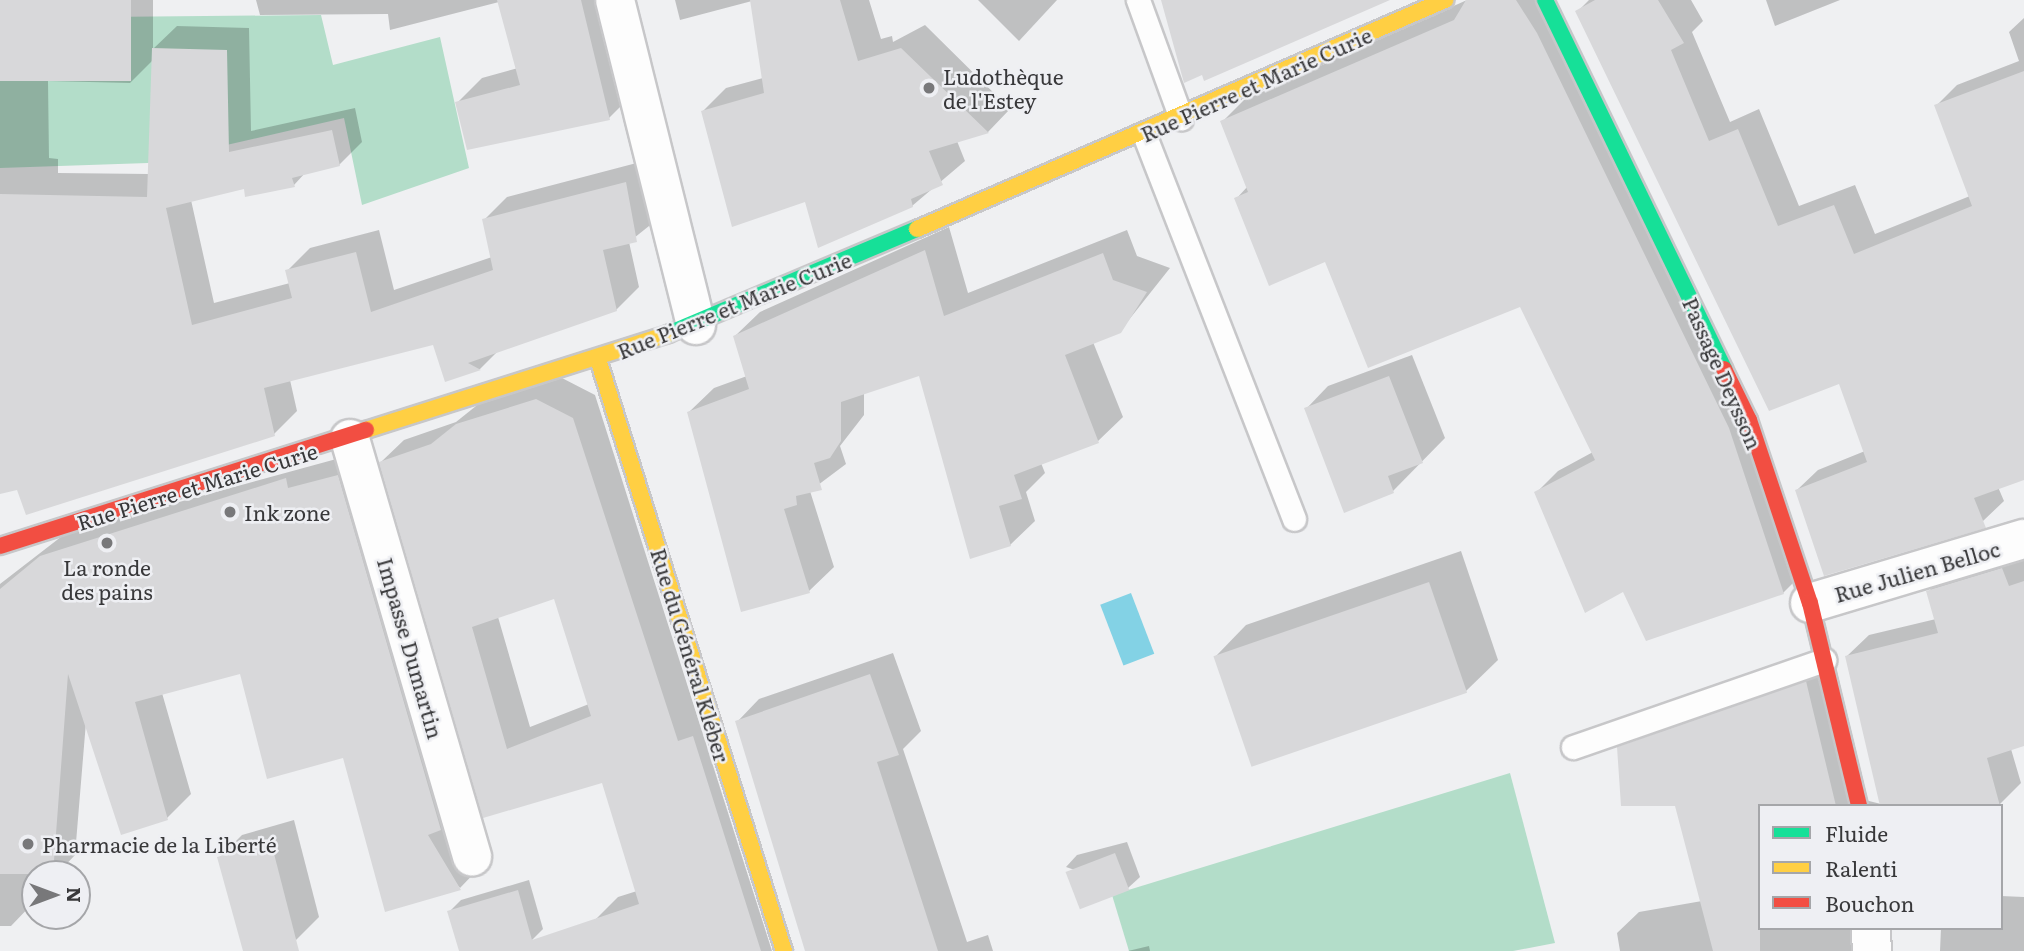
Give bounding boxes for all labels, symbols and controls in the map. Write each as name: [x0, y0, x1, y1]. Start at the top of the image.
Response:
street label: Rue Pierre et Marie Curie: [1137, 22, 1375, 146]
place label: Ludothèque de l'Estey: [943, 63, 1064, 113]
marker: Ludothèque de l'Estey: [921, 80, 937, 96]
street label: Rue Pierre et Marie Curie: [613, 246, 855, 364]
street label: Passage Deysson: [1678, 293, 1768, 453]
street label: Rue Pierre et Marie Curie: [74, 437, 320, 535]
place label: Ink zone: [244, 499, 330, 525]
marker: Ink zone: [222, 504, 238, 520]
marker: La ronde des pains: [99, 535, 115, 551]
street label: Rue Julien Belloc: [1831, 535, 2003, 607]
street label: Rue du Général Kléber: [646, 545, 736, 765]
place label: La ronde des pains: [61, 554, 153, 604]
street label: Impasse Dumartin: [373, 555, 449, 741]
legend: [1758, 804, 2003, 930]
text: Fluide: [1825, 817, 1888, 848]
place label: Pharmacie de la Liberté: [42, 831, 277, 857]
marker: Pharmacie de la Liberté: [20, 836, 36, 852]
text: Ralenti: [1825, 852, 1898, 883]
north arrow: [21, 860, 91, 930]
text: N: [61, 887, 89, 903]
text: Bouchon: [1825, 887, 1914, 918]

